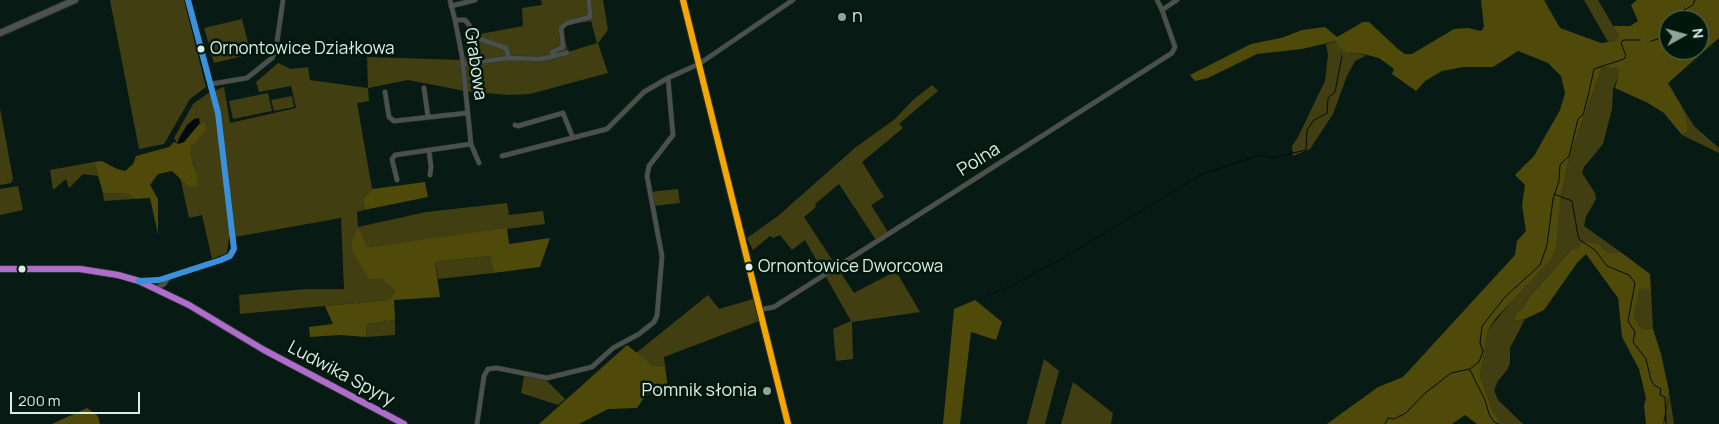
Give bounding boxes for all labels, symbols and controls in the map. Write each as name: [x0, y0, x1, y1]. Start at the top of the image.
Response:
place label: n: [852, 6, 863, 28]
north arrow: [1659, 10, 1709, 60]
marker: n: [836, 11, 848, 23]
street label: Grabowa: [459, 26, 491, 102]
text: N: [1688, 27, 1708, 39]
place label: Ornontowice Działkowa: [210, 39, 394, 59]
marker: Ornontowice Działkowa: [196, 44, 206, 54]
street label: Polna: [954, 139, 1004, 181]
place label: Ornontowice Dworcowa: [758, 257, 943, 277]
marker: Ornontowice Dworcowa: [744, 262, 754, 272]
unlabelled marker: [17, 264, 27, 274]
street label: Ludwika Spyry: [284, 337, 398, 411]
place label: Pomnik słonia: [641, 380, 757, 402]
scale bar: [12, 382, 142, 414]
marker: Pomnik słonia: [761, 385, 773, 397]
text: 200 m: [18, 390, 61, 411]

